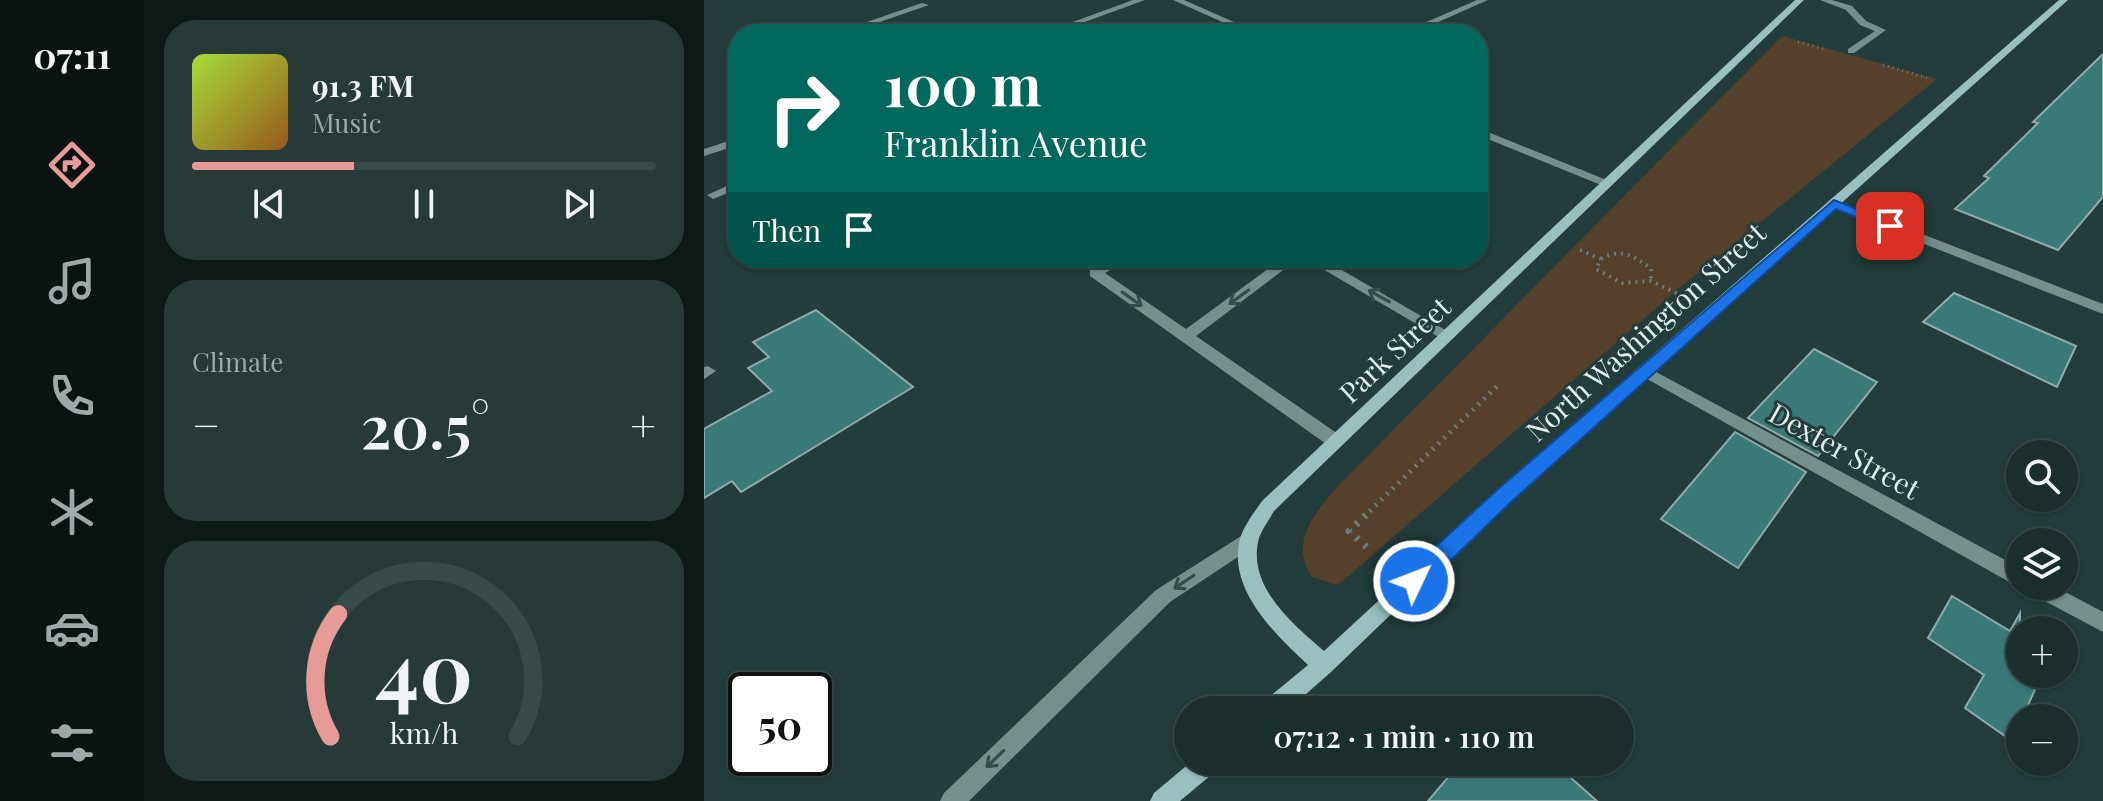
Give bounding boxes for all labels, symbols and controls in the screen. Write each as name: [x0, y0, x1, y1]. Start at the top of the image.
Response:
text: 07:11: [33, 30, 111, 78]
text: 100 m: [884, 46, 1041, 121]
icon: right: [752, 56, 856, 160]
text: 91.3 FM: [312, 65, 414, 105]
text: Music: [312, 105, 381, 140]
text: Franklin Avenue: [884, 118, 1148, 166]
icon: directions: [44, 137, 100, 193]
icon: previous: [247, 182, 291, 226]
icon: pause: [402, 182, 446, 226]
icon: next: [557, 182, 601, 226]
pin: [1856, 192, 1924, 260]
icon: arrive: [1868, 204, 1912, 248]
icon: arrive: [837, 208, 881, 252]
text: Then: [752, 210, 821, 250]
street label: North Washington Street: [1517, 213, 1773, 448]
icon: music: [44, 253, 100, 309]
street label: Park Street: [1330, 287, 1458, 410]
one-way arrow: [1368, 288, 1391, 304]
one-way arrow: [1228, 289, 1250, 306]
one-way arrow: [1121, 291, 1143, 307]
text: Climate: [192, 344, 283, 379]
icon: phone: [44, 368, 100, 424]
text: 20.5°: [361, 384, 490, 464]
street label: Dexter Street: [1763, 393, 1928, 507]
text: −: [192, 394, 220, 453]
text: +: [630, 394, 656, 453]
map controls: [2006, 440, 2078, 776]
button: search: [2006, 440, 2078, 512]
icon: climate: [44, 484, 100, 540]
button: layers: [2006, 528, 2078, 600]
position arrow: [1372, 539, 1456, 623]
one-way arrow: [1174, 574, 1196, 590]
icon: car: [44, 600, 100, 656]
text: 40: [375, 612, 473, 723]
button: +: [2006, 616, 2078, 688]
speed limit sign: 50: [728, 672, 832, 776]
button: −: [2006, 704, 2078, 776]
text: km/h: [390, 713, 458, 751]
icon: filters: [44, 715, 100, 771]
text: 07:12 · 1 min · 110 m: [1274, 716, 1534, 756]
one-way arrow: [985, 750, 1005, 769]

